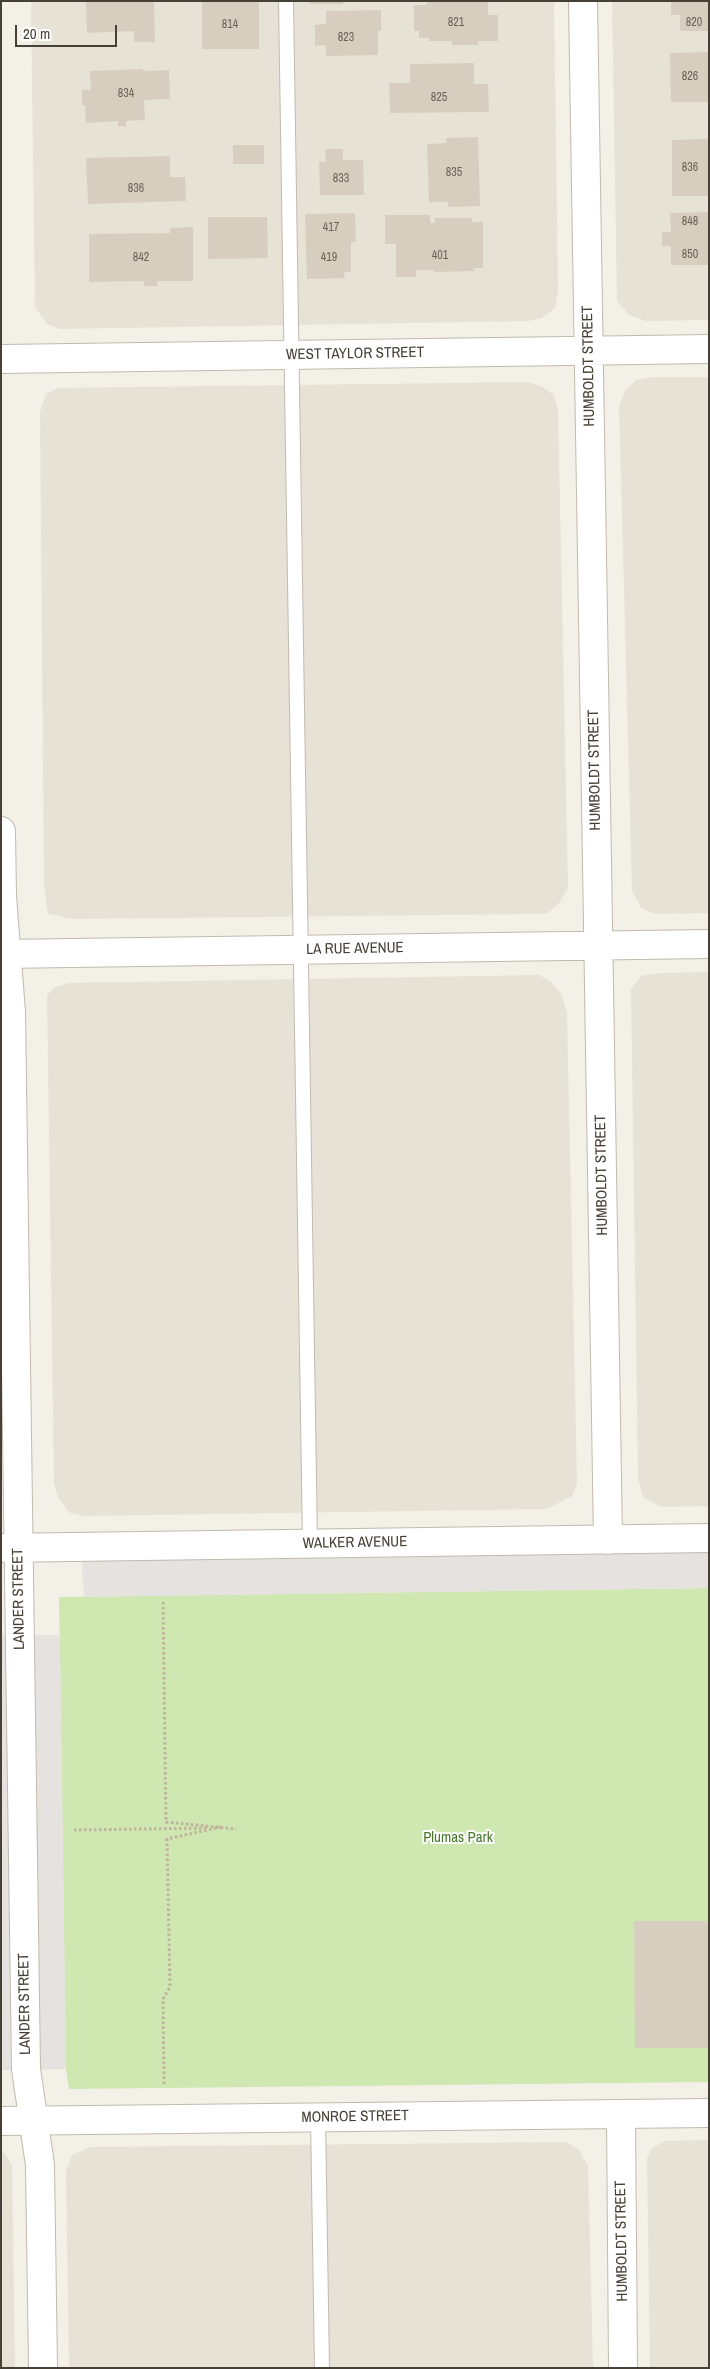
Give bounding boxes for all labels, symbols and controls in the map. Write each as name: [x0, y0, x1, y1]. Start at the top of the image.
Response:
scale bar: [18, 15, 120, 47]
house number: 821: [448, 16, 464, 30]
house number: 820: [686, 16, 702, 30]
house number: 814: [222, 18, 238, 32]
text: 20 m: [23, 23, 50, 44]
house number: 823: [338, 31, 354, 45]
house number: 826: [682, 70, 698, 84]
house number: 834: [118, 87, 134, 101]
house number: 825: [431, 91, 447, 105]
house number: 836: [682, 161, 698, 175]
house number: 835: [446, 166, 462, 180]
house number: 833: [333, 172, 349, 186]
house number: 836: [128, 182, 144, 196]
house number: 848: [682, 215, 698, 229]
house number: 417: [323, 221, 339, 235]
house number: 850: [682, 248, 698, 262]
house number: 401: [432, 249, 448, 263]
house number: 842: [133, 251, 149, 265]
house number: 419: [321, 251, 337, 265]
street label: HUMBOLDT STREET: [579, 305, 599, 427]
street label: WEST TAYLOR STREET: [286, 344, 424, 364]
street label: HUMBOLDT STREET: [585, 709, 605, 831]
street label: LA RUE AVENUE: [306, 939, 404, 959]
street label: HUMBOLDT STREET: [592, 1114, 612, 1236]
street label: WALKER AVENUE: [303, 1533, 407, 1553]
street label: LANDER STREET: [9, 1548, 29, 1650]
park label: Plumas Park: [423, 1829, 493, 1847]
street label: LANDER STREET: [15, 1953, 35, 2055]
street label: MONROE STREET: [301, 2107, 409, 2127]
street label: HUMBOLDT STREET: [612, 2180, 632, 2302]

